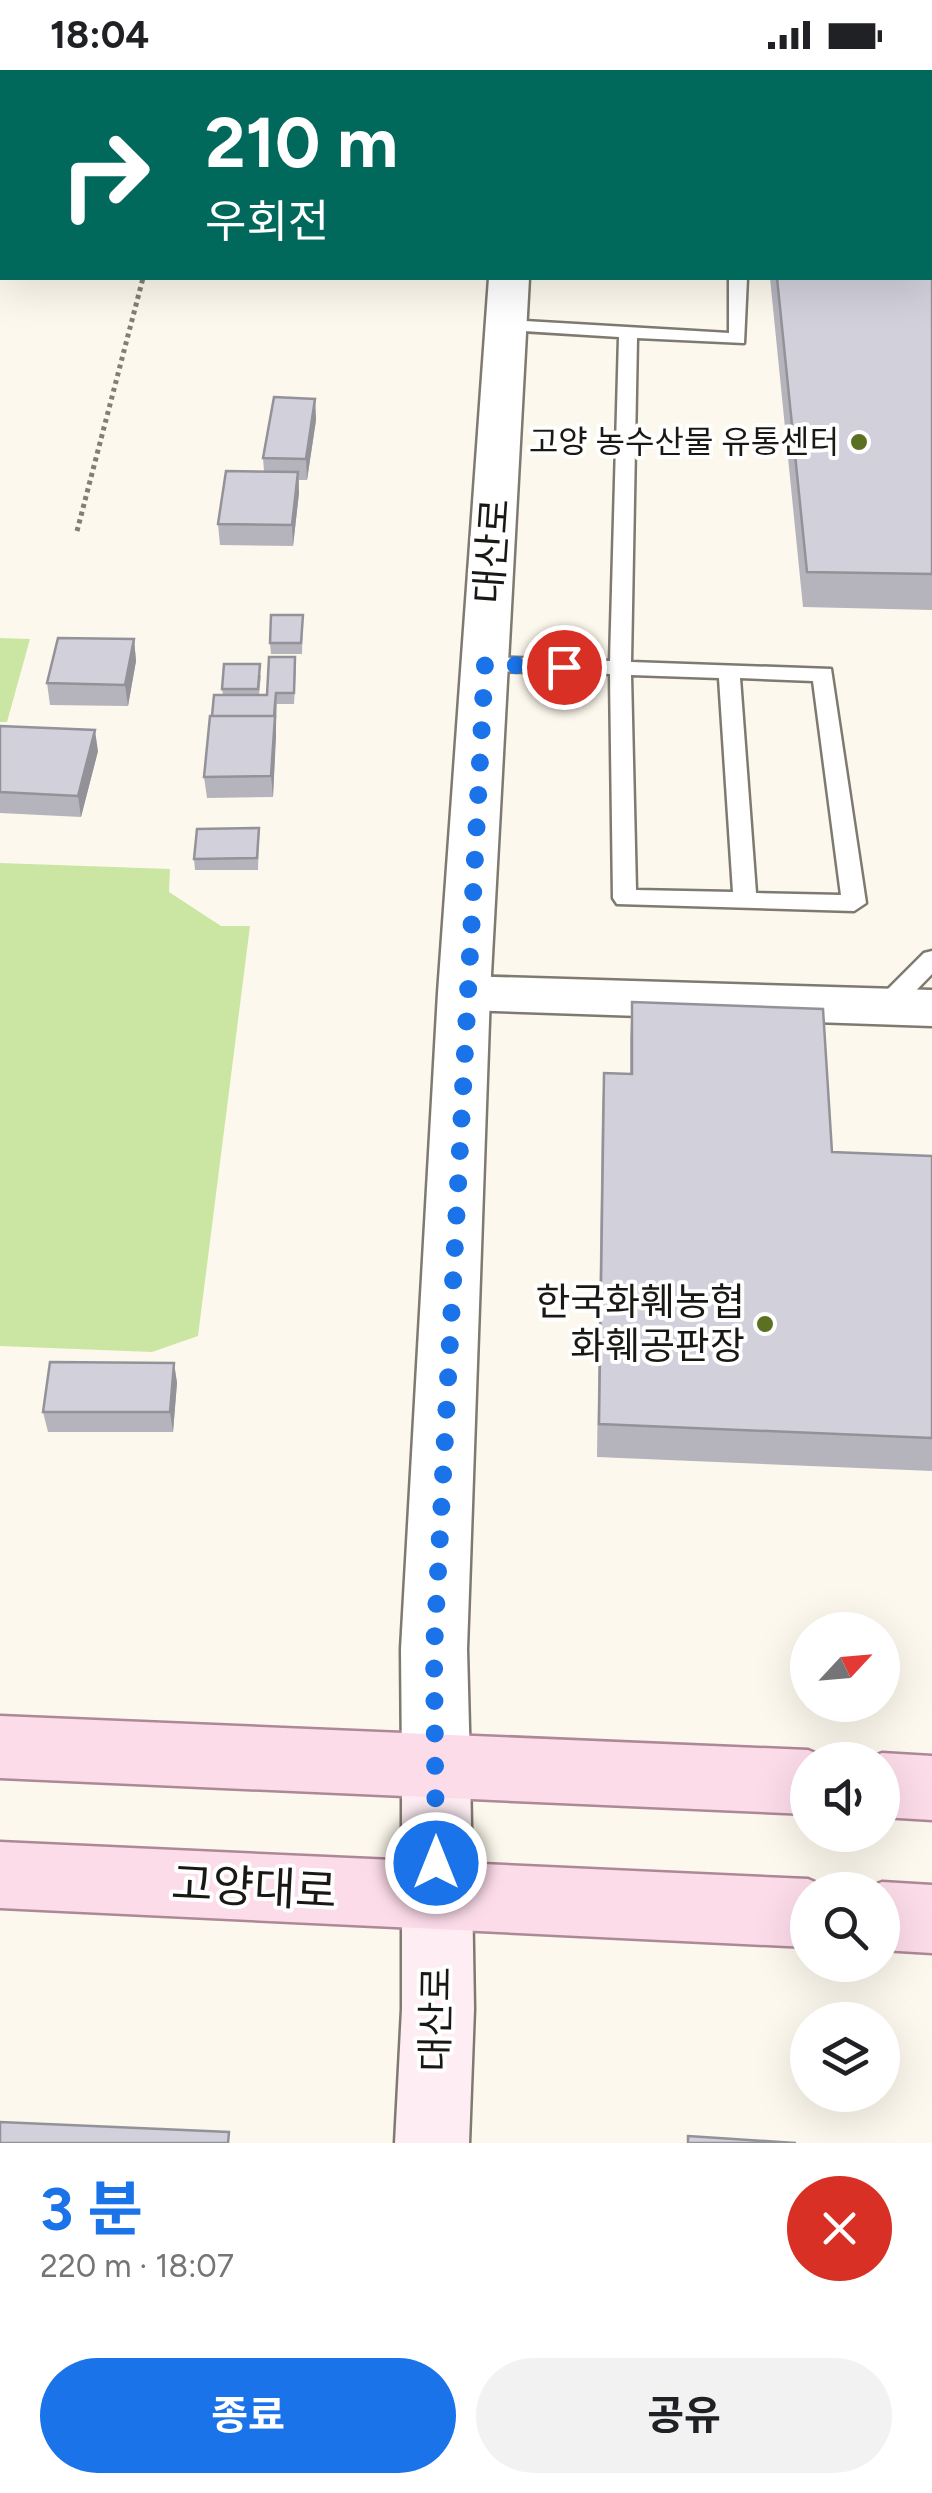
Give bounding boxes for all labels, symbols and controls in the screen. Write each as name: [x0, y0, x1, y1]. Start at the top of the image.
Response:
text: 18:04: [50, 12, 149, 58]
text: 210 m: [205, 100, 398, 185]
icon: right: [40, 110, 170, 240]
text: 우회전: [205, 194, 329, 248]
place label: 고양 농수산물 유통센터: [529, 423, 839, 461]
marker: 고양 농수산물 유통센터: [848, 431, 870, 453]
street label: 대산로: [465, 497, 519, 605]
pin: [522, 625, 607, 710]
icon: arrive: [537, 640, 592, 695]
place label: 한국화훼농협 화훼공판장: [535, 1279, 745, 1369]
marker: 한국화훼농협 화훼공판장: [754, 1313, 776, 1335]
north arrow: [790, 1612, 900, 1722]
map controls: [790, 1612, 900, 2112]
button: sound: [790, 1742, 900, 1852]
position arrow: [384, 1811, 488, 1915]
street label: 고양대로: [170, 1856, 338, 1918]
button: search: [790, 1872, 900, 1982]
street label: 대산로: [412, 1966, 460, 2072]
button: layers: [790, 2002, 900, 2112]
text: 3 분: [40, 2173, 143, 2245]
button: close: [787, 2176, 892, 2281]
text: 220 m · 18:07: [40, 2247, 234, 2285]
button: 종료: [40, 2358, 456, 2473]
button: 공유: [476, 2358, 892, 2473]

